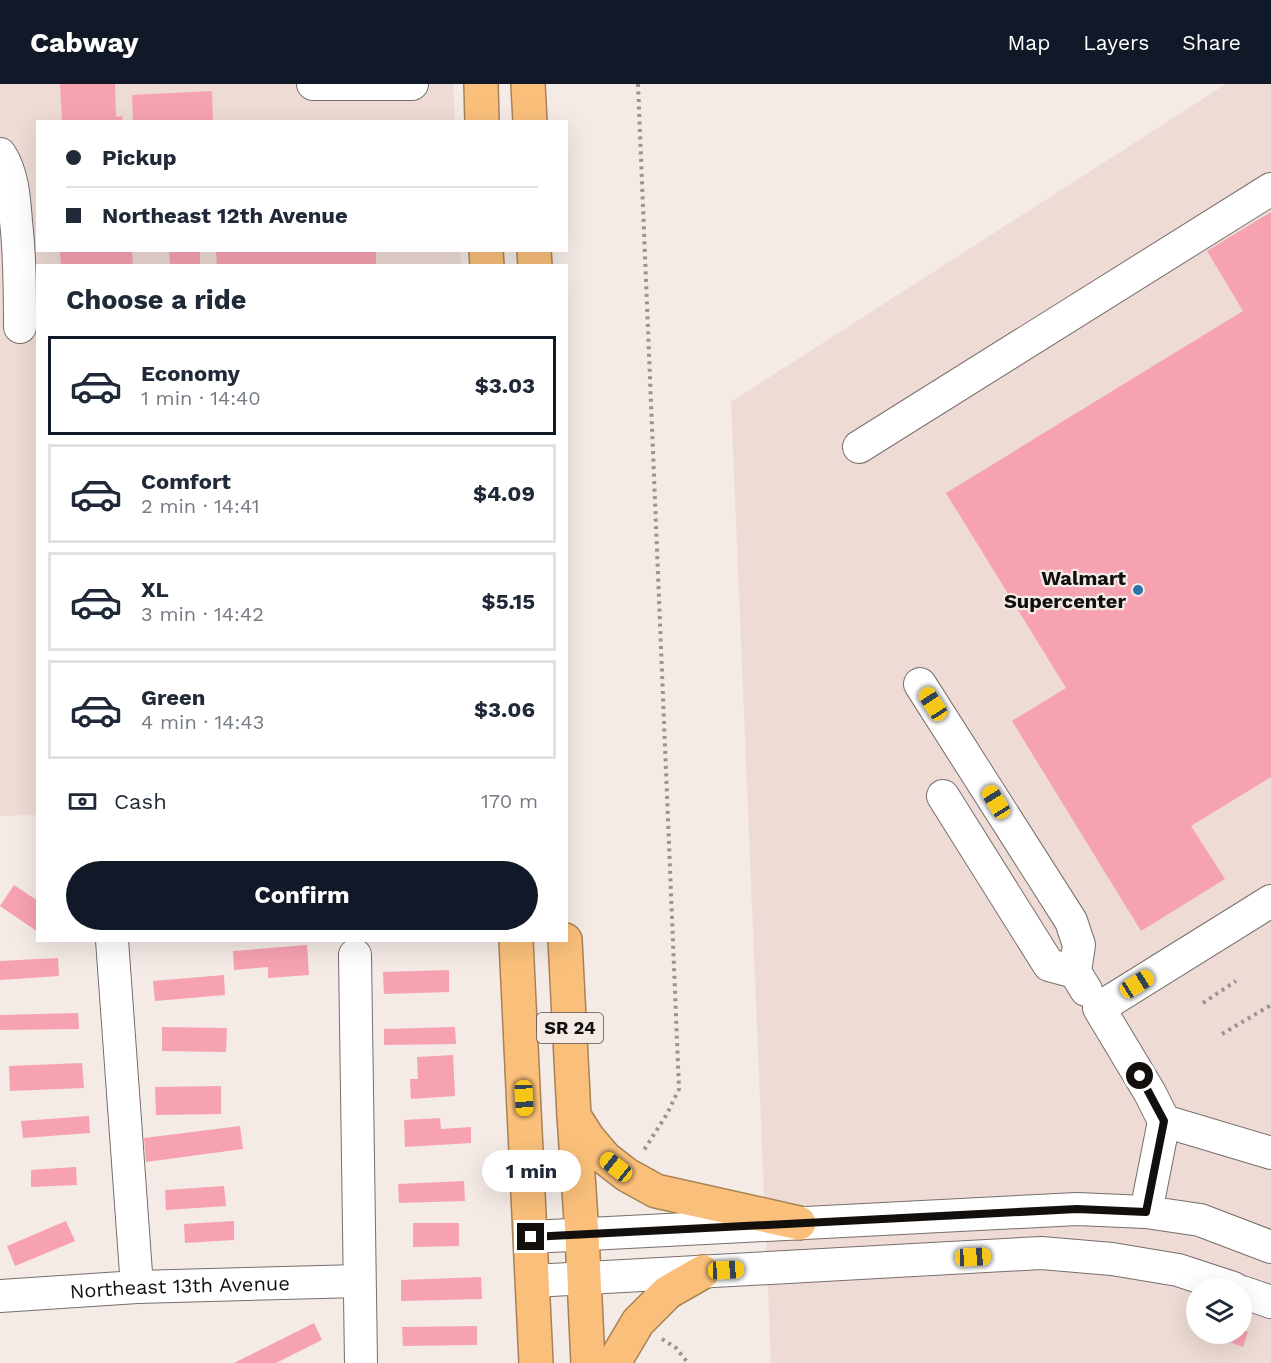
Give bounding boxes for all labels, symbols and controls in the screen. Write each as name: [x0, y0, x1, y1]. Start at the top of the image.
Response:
text: Cabway: [30, 26, 139, 59]
text: Map: [1007, 30, 1050, 55]
text: Layers: [1083, 30, 1149, 55]
text: Share: [1182, 30, 1241, 55]
text: Pickup: [102, 145, 177, 170]
text: Northeast 12th Avenue: [102, 203, 348, 228]
text: Choose a ride: [66, 284, 246, 316]
icon: car: [69, 359, 123, 413]
text: Economy: [141, 361, 240, 386]
text: $3.03: [475, 373, 535, 398]
text: 1 min · 14:40: [141, 386, 261, 410]
icon: car: [69, 467, 123, 521]
text: Comfort: [141, 469, 231, 494]
text: $4.09: [473, 481, 535, 506]
text: 2 min · 14:41: [141, 494, 260, 518]
place label: Walmart Supercenter: [1004, 566, 1126, 613]
icon: car: [69, 575, 123, 629]
text: XL: [141, 577, 169, 602]
marker: Walmart Supercenter: [1131, 583, 1145, 597]
text: $5.15: [482, 589, 535, 614]
text: 3 min · 14:42: [141, 602, 264, 626]
icon: car: [69, 683, 123, 737]
car: [916, 684, 950, 724]
text: Green: [141, 685, 205, 710]
text: $3.06: [474, 697, 535, 722]
text: 4 min · 14:43: [141, 710, 264, 734]
car: [979, 782, 1013, 822]
icon: cash: [66, 785, 99, 818]
text: Cash: [114, 789, 167, 814]
text: 170 m: [481, 789, 538, 813]
button: Confirm: [66, 861, 538, 930]
car: [1117, 967, 1157, 1001]
road number: SR 24: [537, 1013, 603, 1043]
route start: [1126, 1062, 1153, 1089]
car: [514, 1080, 534, 1116]
car: [596, 1149, 636, 1185]
callout: 1 min: [482, 1150, 580, 1192]
text: 1 min: [506, 1159, 557, 1183]
route end: [517, 1223, 544, 1250]
car: [955, 1247, 991, 1267]
car: [708, 1260, 744, 1280]
street label: Northeast 13th Avenue: [69, 1271, 290, 1303]
map controls: [1186, 1278, 1252, 1344]
button: layers: [1186, 1278, 1252, 1344]

